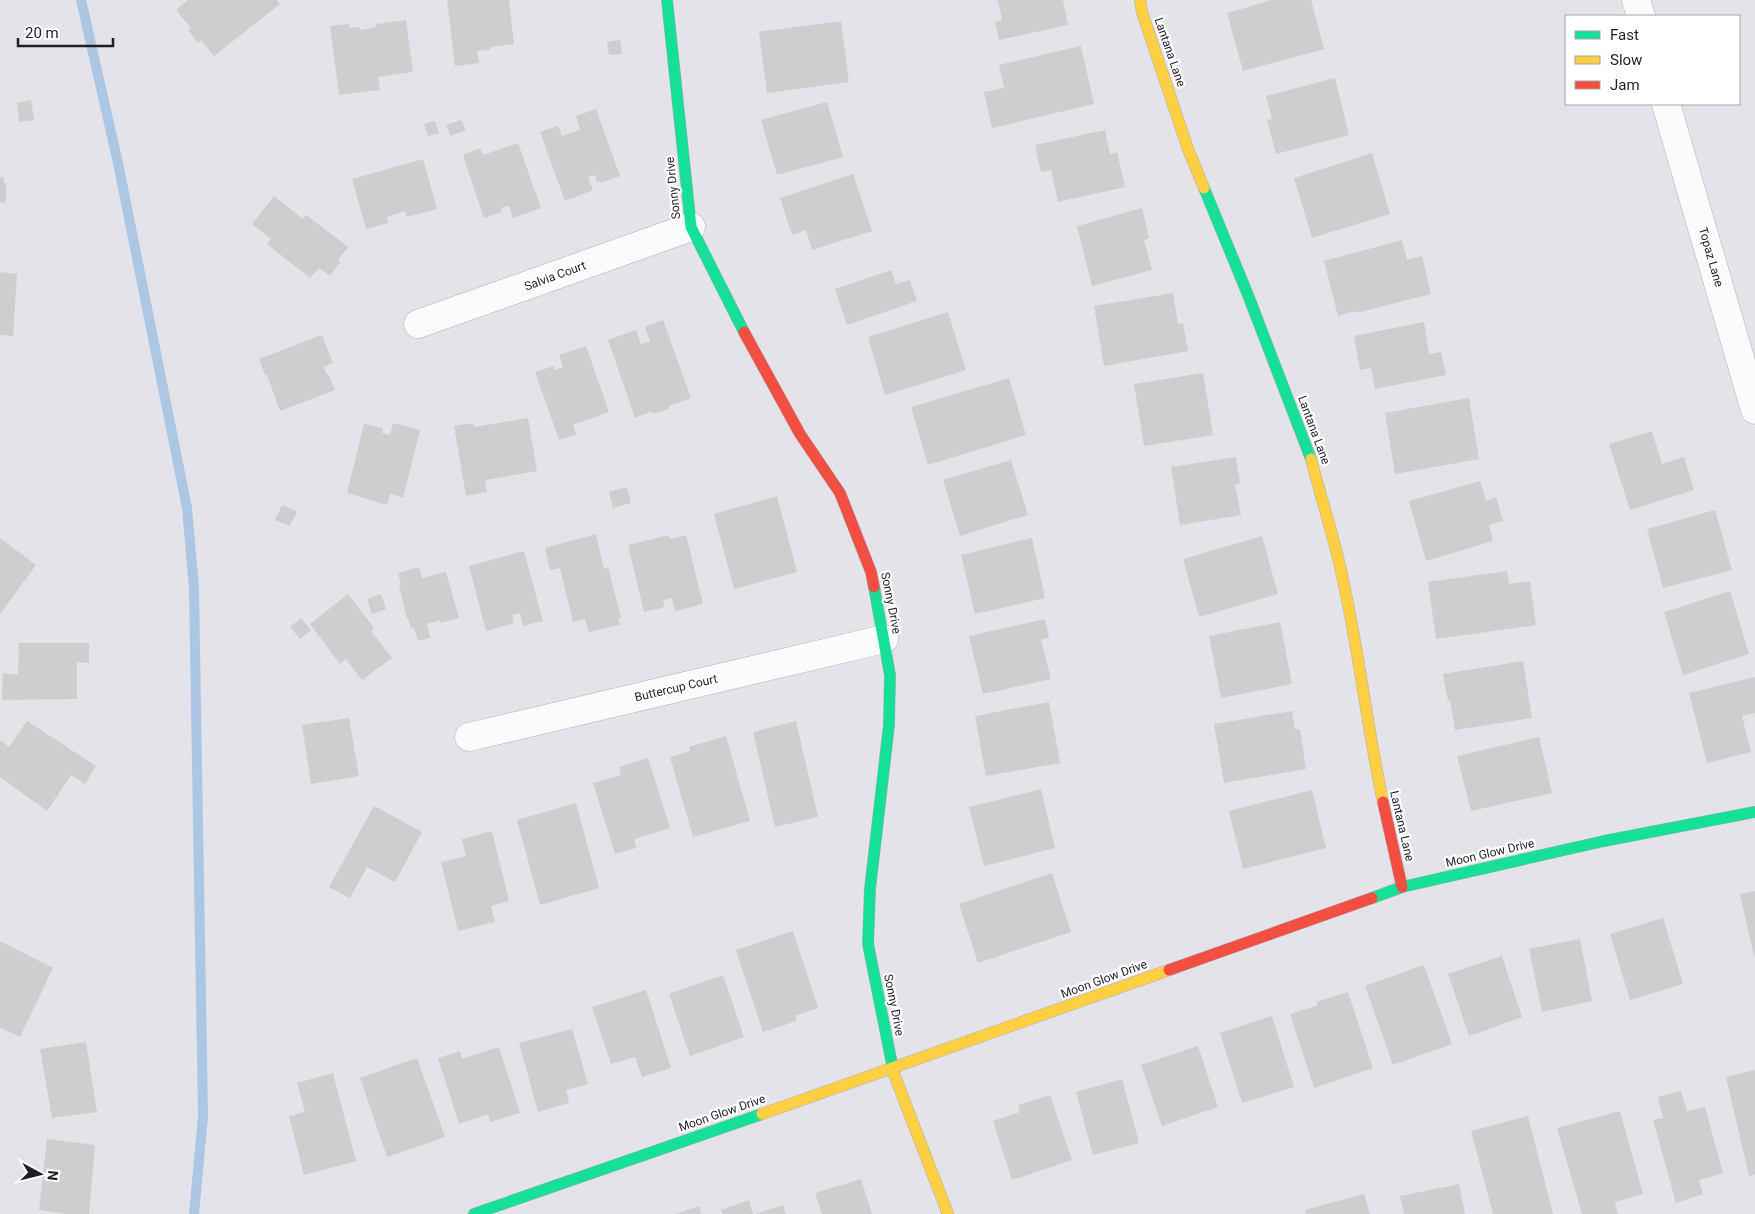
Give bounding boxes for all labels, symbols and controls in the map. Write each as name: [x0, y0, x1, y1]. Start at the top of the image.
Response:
scale bar: [18, 15, 112, 47]
legend: [1565, 15, 1740, 105]
street label: Lantana Lane: [1152, 16, 1188, 88]
text: 20 m: [25, 24, 59, 42]
text: Fast: [1610, 26, 1639, 44]
text: Slow: [1610, 51, 1642, 69]
text: Jam: [1610, 76, 1640, 94]
street label: Sonny Drive: [663, 156, 683, 220]
street label: Topaz Lane: [1696, 225, 1726, 289]
street label: Salvia Court: [522, 258, 588, 294]
street label: Lantana Lane: [1295, 394, 1333, 466]
street label: Sonny Drive: [878, 571, 904, 635]
street label: Buttercup Court: [633, 672, 719, 704]
street label: Lantana Lane: [1387, 789, 1417, 863]
street label: Moon Glow Drive: [1444, 836, 1536, 870]
street label: Moon Glow Drive: [1059, 957, 1149, 1001]
street label: Sonny Drive: [881, 973, 907, 1037]
street label: Moon Glow Drive: [677, 1092, 767, 1134]
north arrow: [15, 1149, 65, 1199]
text: N: [44, 1170, 61, 1181]

